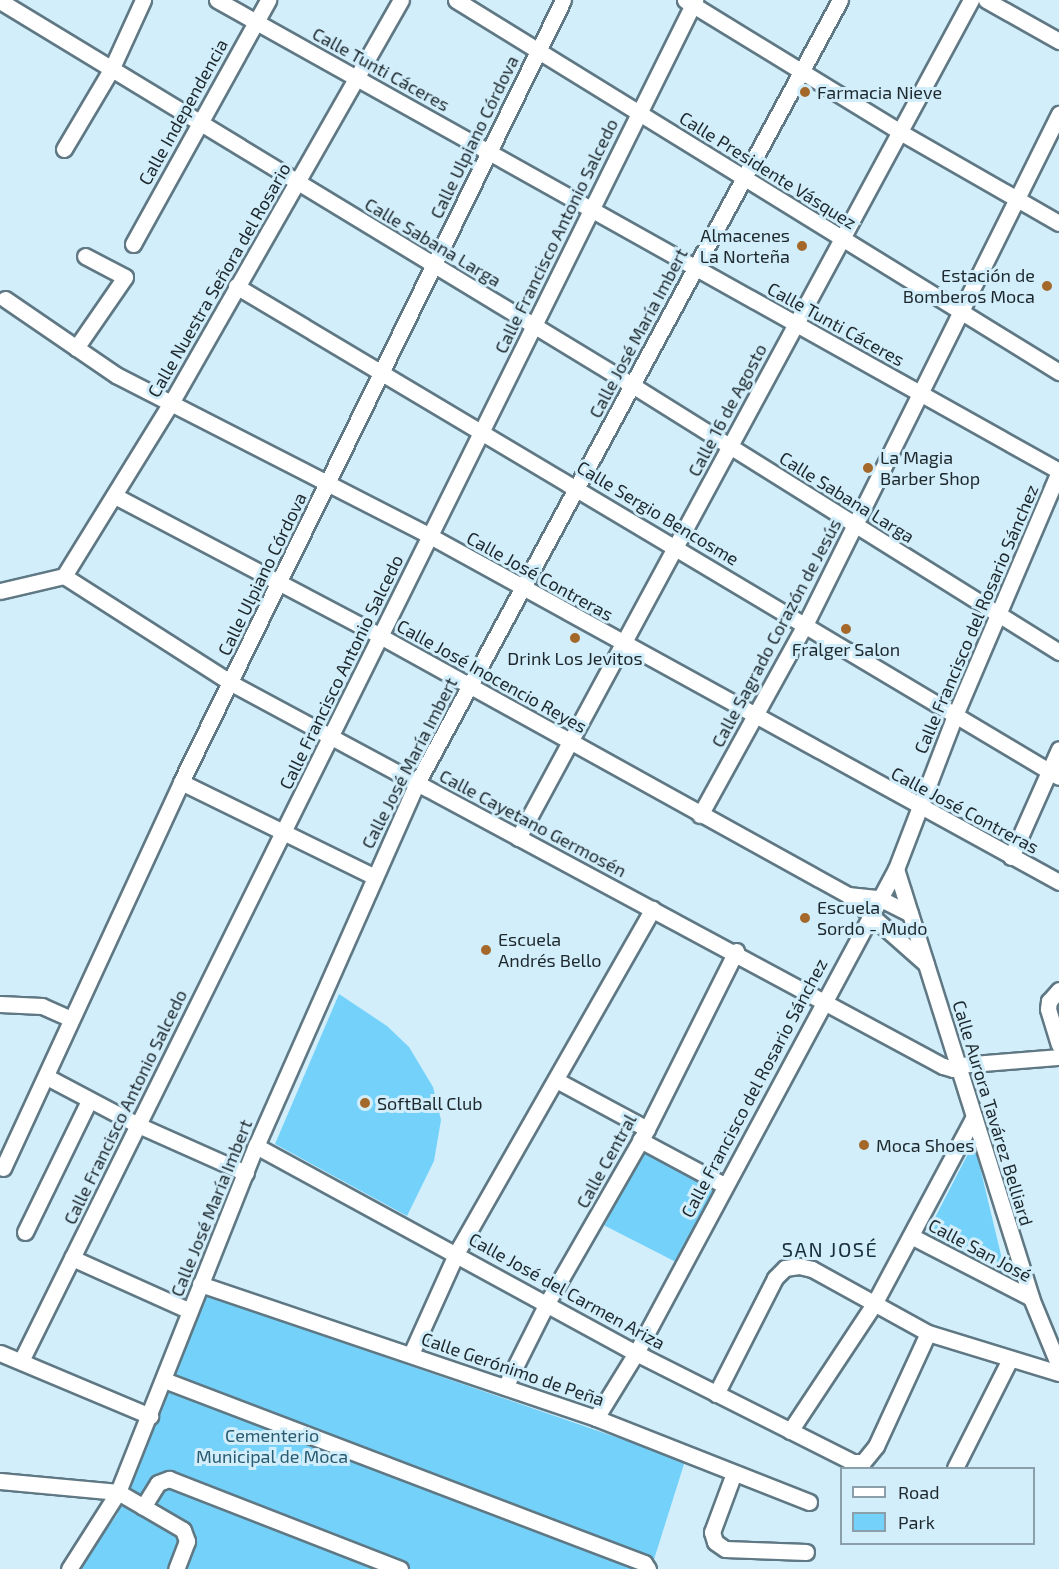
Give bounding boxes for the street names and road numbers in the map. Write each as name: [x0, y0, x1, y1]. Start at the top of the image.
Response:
street label: Calle Tunti Cáceres: [309, 22, 453, 116]
street label: Calle Independencia: [134, 35, 232, 189]
street label: Calle Ulpiano Córdova: [425, 52, 523, 222]
street label: Calle Presidente Vásquez: [675, 106, 861, 234]
street label: Calle Francisco Antonio Salcedo: [490, 115, 622, 357]
street label: Calle Nuestra Señora del Rosario: [143, 159, 295, 401]
street label: Calle Sabana Larga: [361, 193, 505, 291]
street label: Calle José María Imbert: [584, 244, 692, 422]
street label: Calle Tunti Cáceres: [764, 277, 908, 371]
street label: Calle 16 de Agosto: [683, 340, 771, 480]
street label: Calle Sabana Larga: [776, 447, 918, 547]
street label: Calle Sergio Bencosme: [573, 456, 743, 570]
street label: Calle Francisco del Rosario Sánchez: [909, 481, 1043, 757]
street label: Calle Ulpiano Córdova: [213, 489, 311, 659]
street label: Calle Sagrado Corazón de Jesús: [706, 515, 846, 751]
street label: Calle José Contreras: [463, 527, 617, 625]
street label: Calle Francisco Antonio Salcedo: [275, 551, 407, 793]
street label: Calle José Inocencio Reyes: [393, 615, 591, 737]
street label: Calle José María Imbert: [356, 674, 462, 852]
street label: Calle José Contreras: [887, 762, 1043, 858]
street label: Calle Cayetano Germosén: [436, 764, 630, 882]
street label: Calle Francisco del Rosario Sánchez: [676, 955, 832, 1221]
street label: Calle Francisco Antonio Salcedo: [59, 986, 191, 1228]
street label: Calle Aurora Tavárez Belliard: [948, 997, 1038, 1229]
street label: Calle Central: [571, 1110, 641, 1212]
street label: Calle José María Imbert: [166, 1116, 256, 1300]
street label: Calle San José: [925, 1214, 1035, 1286]
street label: Calle José del Carmen Ariza: [465, 1228, 669, 1354]
street label: Calle Gerónimo de Peña: [419, 1328, 607, 1410]

